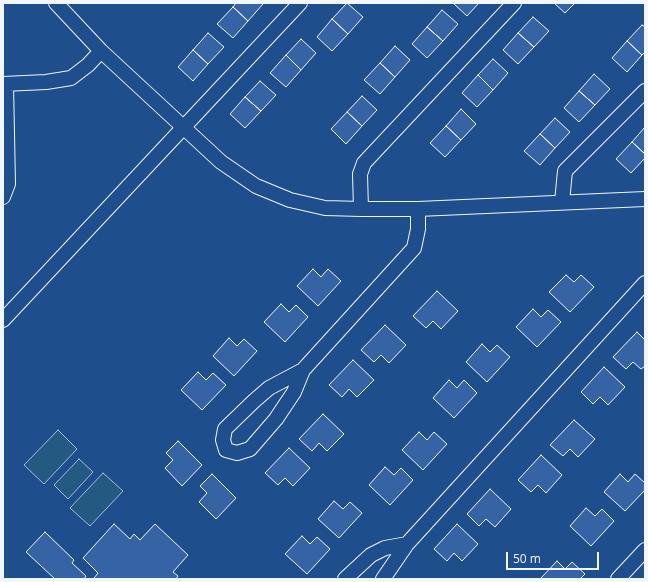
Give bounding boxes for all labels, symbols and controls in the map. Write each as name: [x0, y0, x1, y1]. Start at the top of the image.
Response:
scale bar: [508, 544, 601, 570]
text: 50 m: [513, 550, 541, 567]

